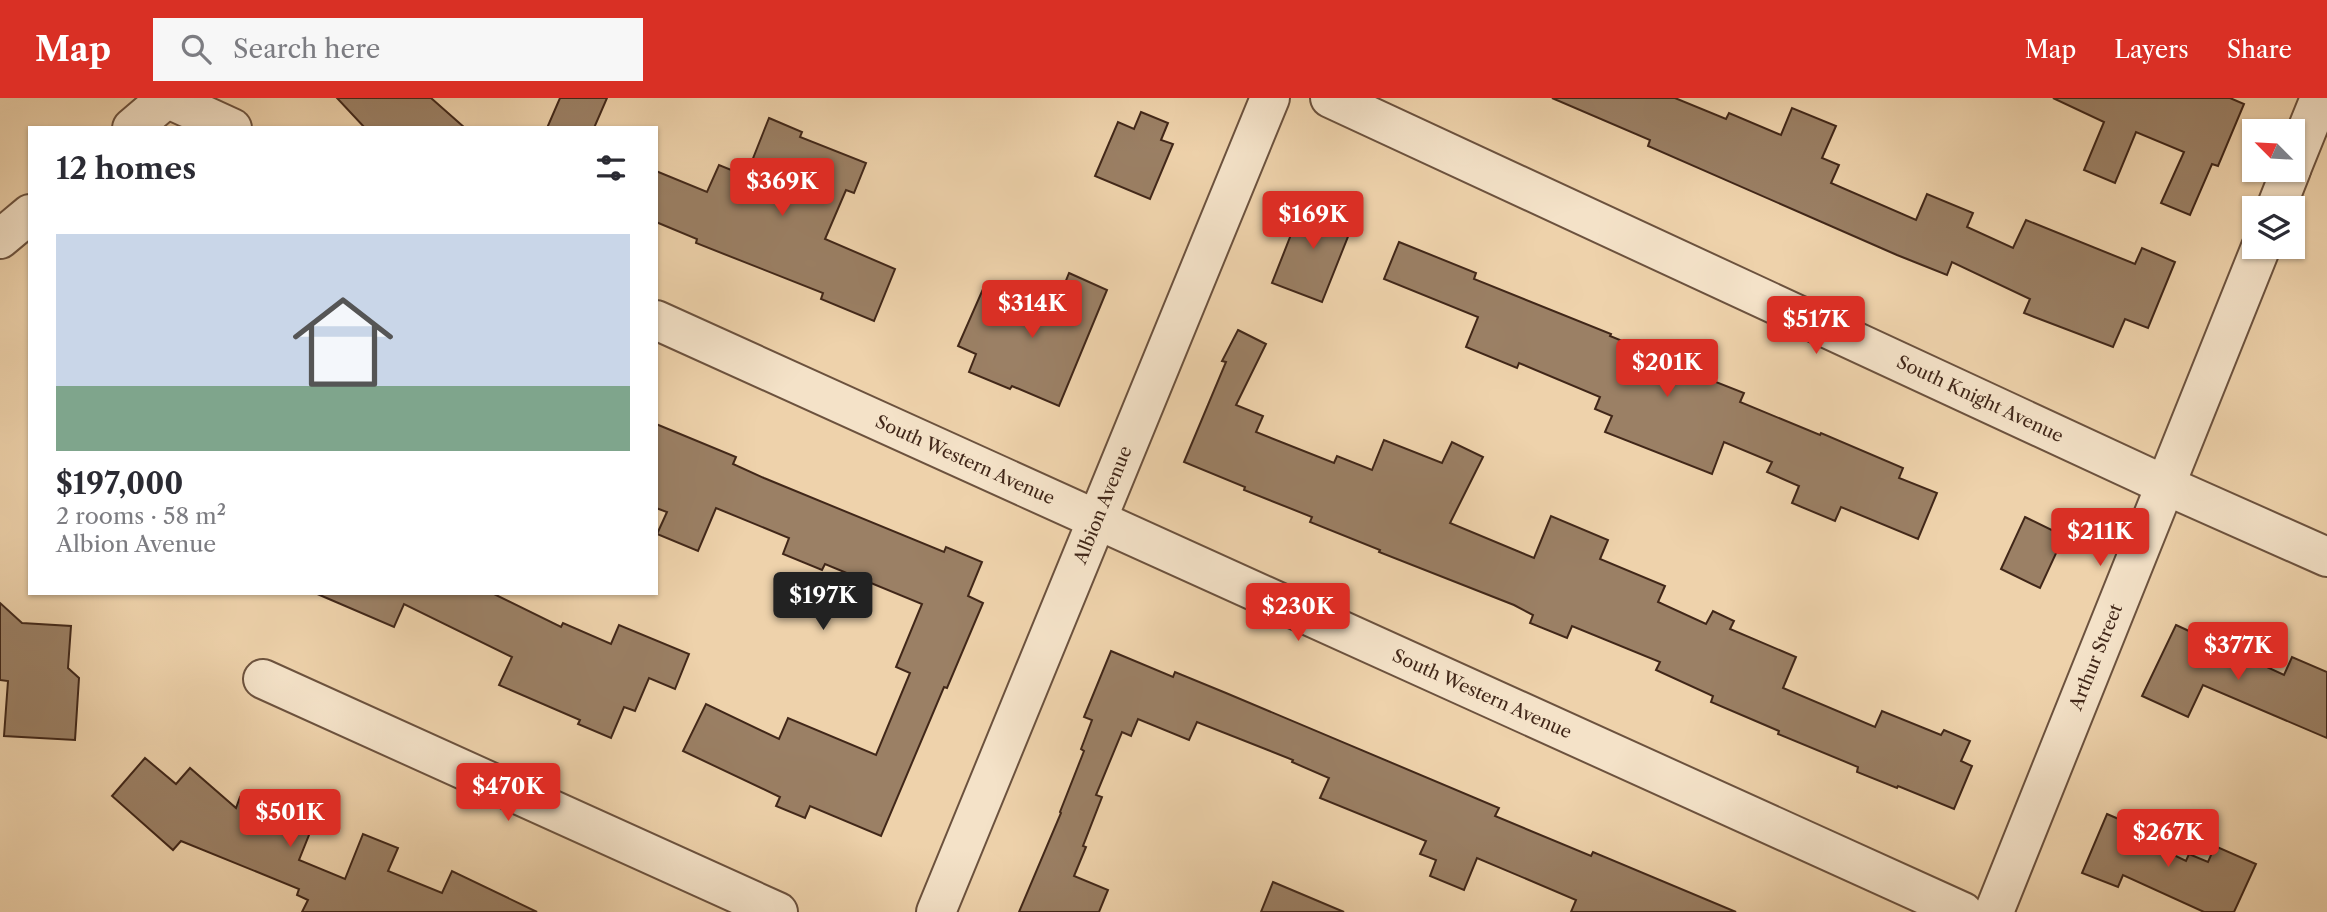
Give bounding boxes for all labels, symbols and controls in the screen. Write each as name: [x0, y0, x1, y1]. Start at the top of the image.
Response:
search box: [153, 18, 643, 81]
text: Map: [35, 29, 111, 70]
icon: search: [177, 30, 215, 68]
text: Search here: [233, 33, 380, 65]
text: Map: [2025, 35, 2076, 64]
text: Layers: [2114, 35, 2189, 64]
text: Share: [2227, 35, 2292, 64]
north arrow: [2242, 119, 2305, 182]
map controls: [2242, 119, 2305, 259]
icon: filters: [592, 149, 630, 187]
text: 12 homes: [56, 150, 196, 187]
pin: $369K: [733, 158, 831, 218]
text: $369K: [746, 167, 818, 195]
pin: $169K: [1264, 192, 1362, 251]
button: layers: [2242, 196, 2305, 259]
text: $169K: [1278, 200, 1348, 228]
icon: home: [280, 279, 406, 405]
pin: $314K: [983, 280, 1081, 340]
text: $314K: [998, 289, 1066, 317]
pin: $517K: [1767, 296, 1865, 356]
text: $517K: [1783, 305, 1849, 333]
pin: $201K: [1618, 340, 1716, 399]
text: $201K: [1632, 348, 1702, 376]
street label: South Knight Avenue: [1893, 351, 2067, 447]
street label: South Western Avenue: [872, 411, 1058, 509]
street label: Albion Avenue: [1069, 443, 1137, 568]
text: $197,000: [56, 465, 183, 502]
text: 2 rooms · 58 m²: [56, 502, 226, 530]
pin: $211K: [2051, 508, 2149, 568]
text: $211K: [2067, 517, 2133, 545]
text: Albion Avenue: [56, 530, 216, 558]
pin: $197K: [774, 573, 872, 632]
text: $197K: [789, 581, 857, 609]
pin: $230K: [1249, 584, 1347, 643]
text: $230K: [1262, 592, 1334, 620]
street label: Arthur Street: [2064, 600, 2128, 714]
pin: $377K: [2189, 622, 2287, 682]
text: $377K: [2204, 631, 2272, 659]
street label: South Western Avenue: [1389, 645, 1575, 743]
pin: $470K: [459, 764, 557, 823]
text: $470K: [472, 772, 544, 800]
pin: $501K: [241, 790, 339, 849]
text: $501K: [256, 798, 324, 826]
pin: $267K: [2119, 810, 2217, 869]
text: $267K: [2133, 818, 2203, 846]

